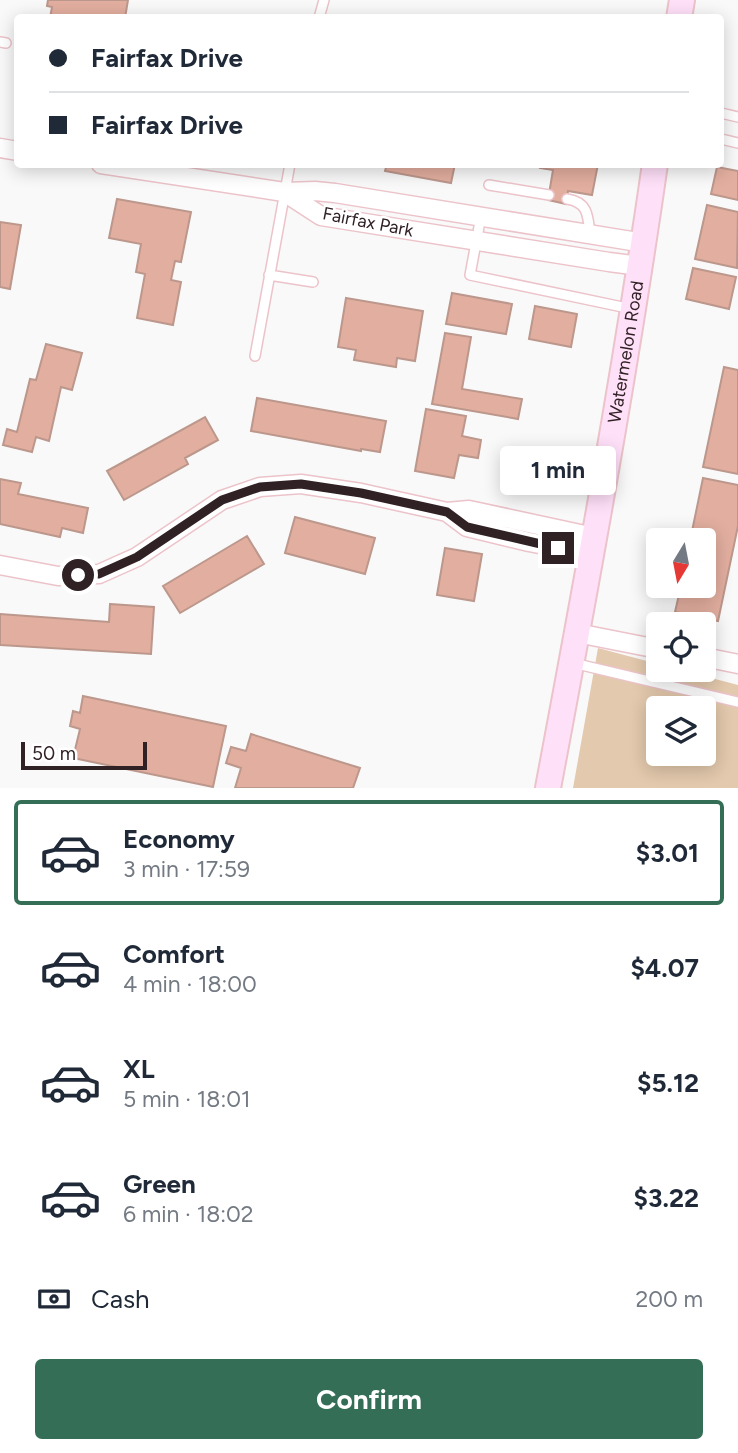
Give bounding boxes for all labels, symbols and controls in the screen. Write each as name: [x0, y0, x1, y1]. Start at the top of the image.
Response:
text: Fairfax Drive: [91, 42, 243, 74]
text: Fairfax Drive: [91, 109, 243, 141]
street label: Fairfax Park: [321, 202, 416, 242]
street label: Watermelon Road: [603, 279, 648, 425]
callout: 1 min: [500, 447, 616, 496]
text: 1 min: [531, 456, 585, 484]
north arrow: [646, 528, 716, 598]
map controls: [646, 528, 716, 766]
route end: [542, 532, 574, 564]
route start: [62, 559, 94, 591]
button: locate: [646, 612, 716, 682]
button: layers: [646, 696, 716, 766]
scale bar: [21, 739, 147, 771]
text: 50 m: [32, 742, 76, 765]
icon: car: [39, 821, 102, 884]
text: Economy: [123, 823, 235, 855]
text: $3.01: [636, 837, 699, 869]
text: 3 min · 17:59: [123, 855, 250, 883]
icon: car: [39, 936, 102, 999]
text: Comfort: [123, 938, 225, 970]
text: $4.07: [630, 952, 699, 984]
text: 4 min · 18:00: [123, 970, 257, 998]
icon: car: [39, 1051, 102, 1114]
text: XL: [123, 1053, 155, 1085]
text: $5.12: [637, 1067, 699, 1099]
text: 5 min · 18:01: [123, 1085, 251, 1113]
icon: car: [39, 1166, 102, 1229]
text: Green: [123, 1168, 196, 1200]
text: $3.22: [634, 1182, 699, 1214]
text: 6 min · 18:02: [123, 1200, 254, 1228]
icon: cash: [35, 1280, 73, 1318]
text: Cash: [91, 1283, 150, 1315]
text: 200 m: [635, 1285, 703, 1313]
button: Confirm: [35, 1359, 703, 1439]

